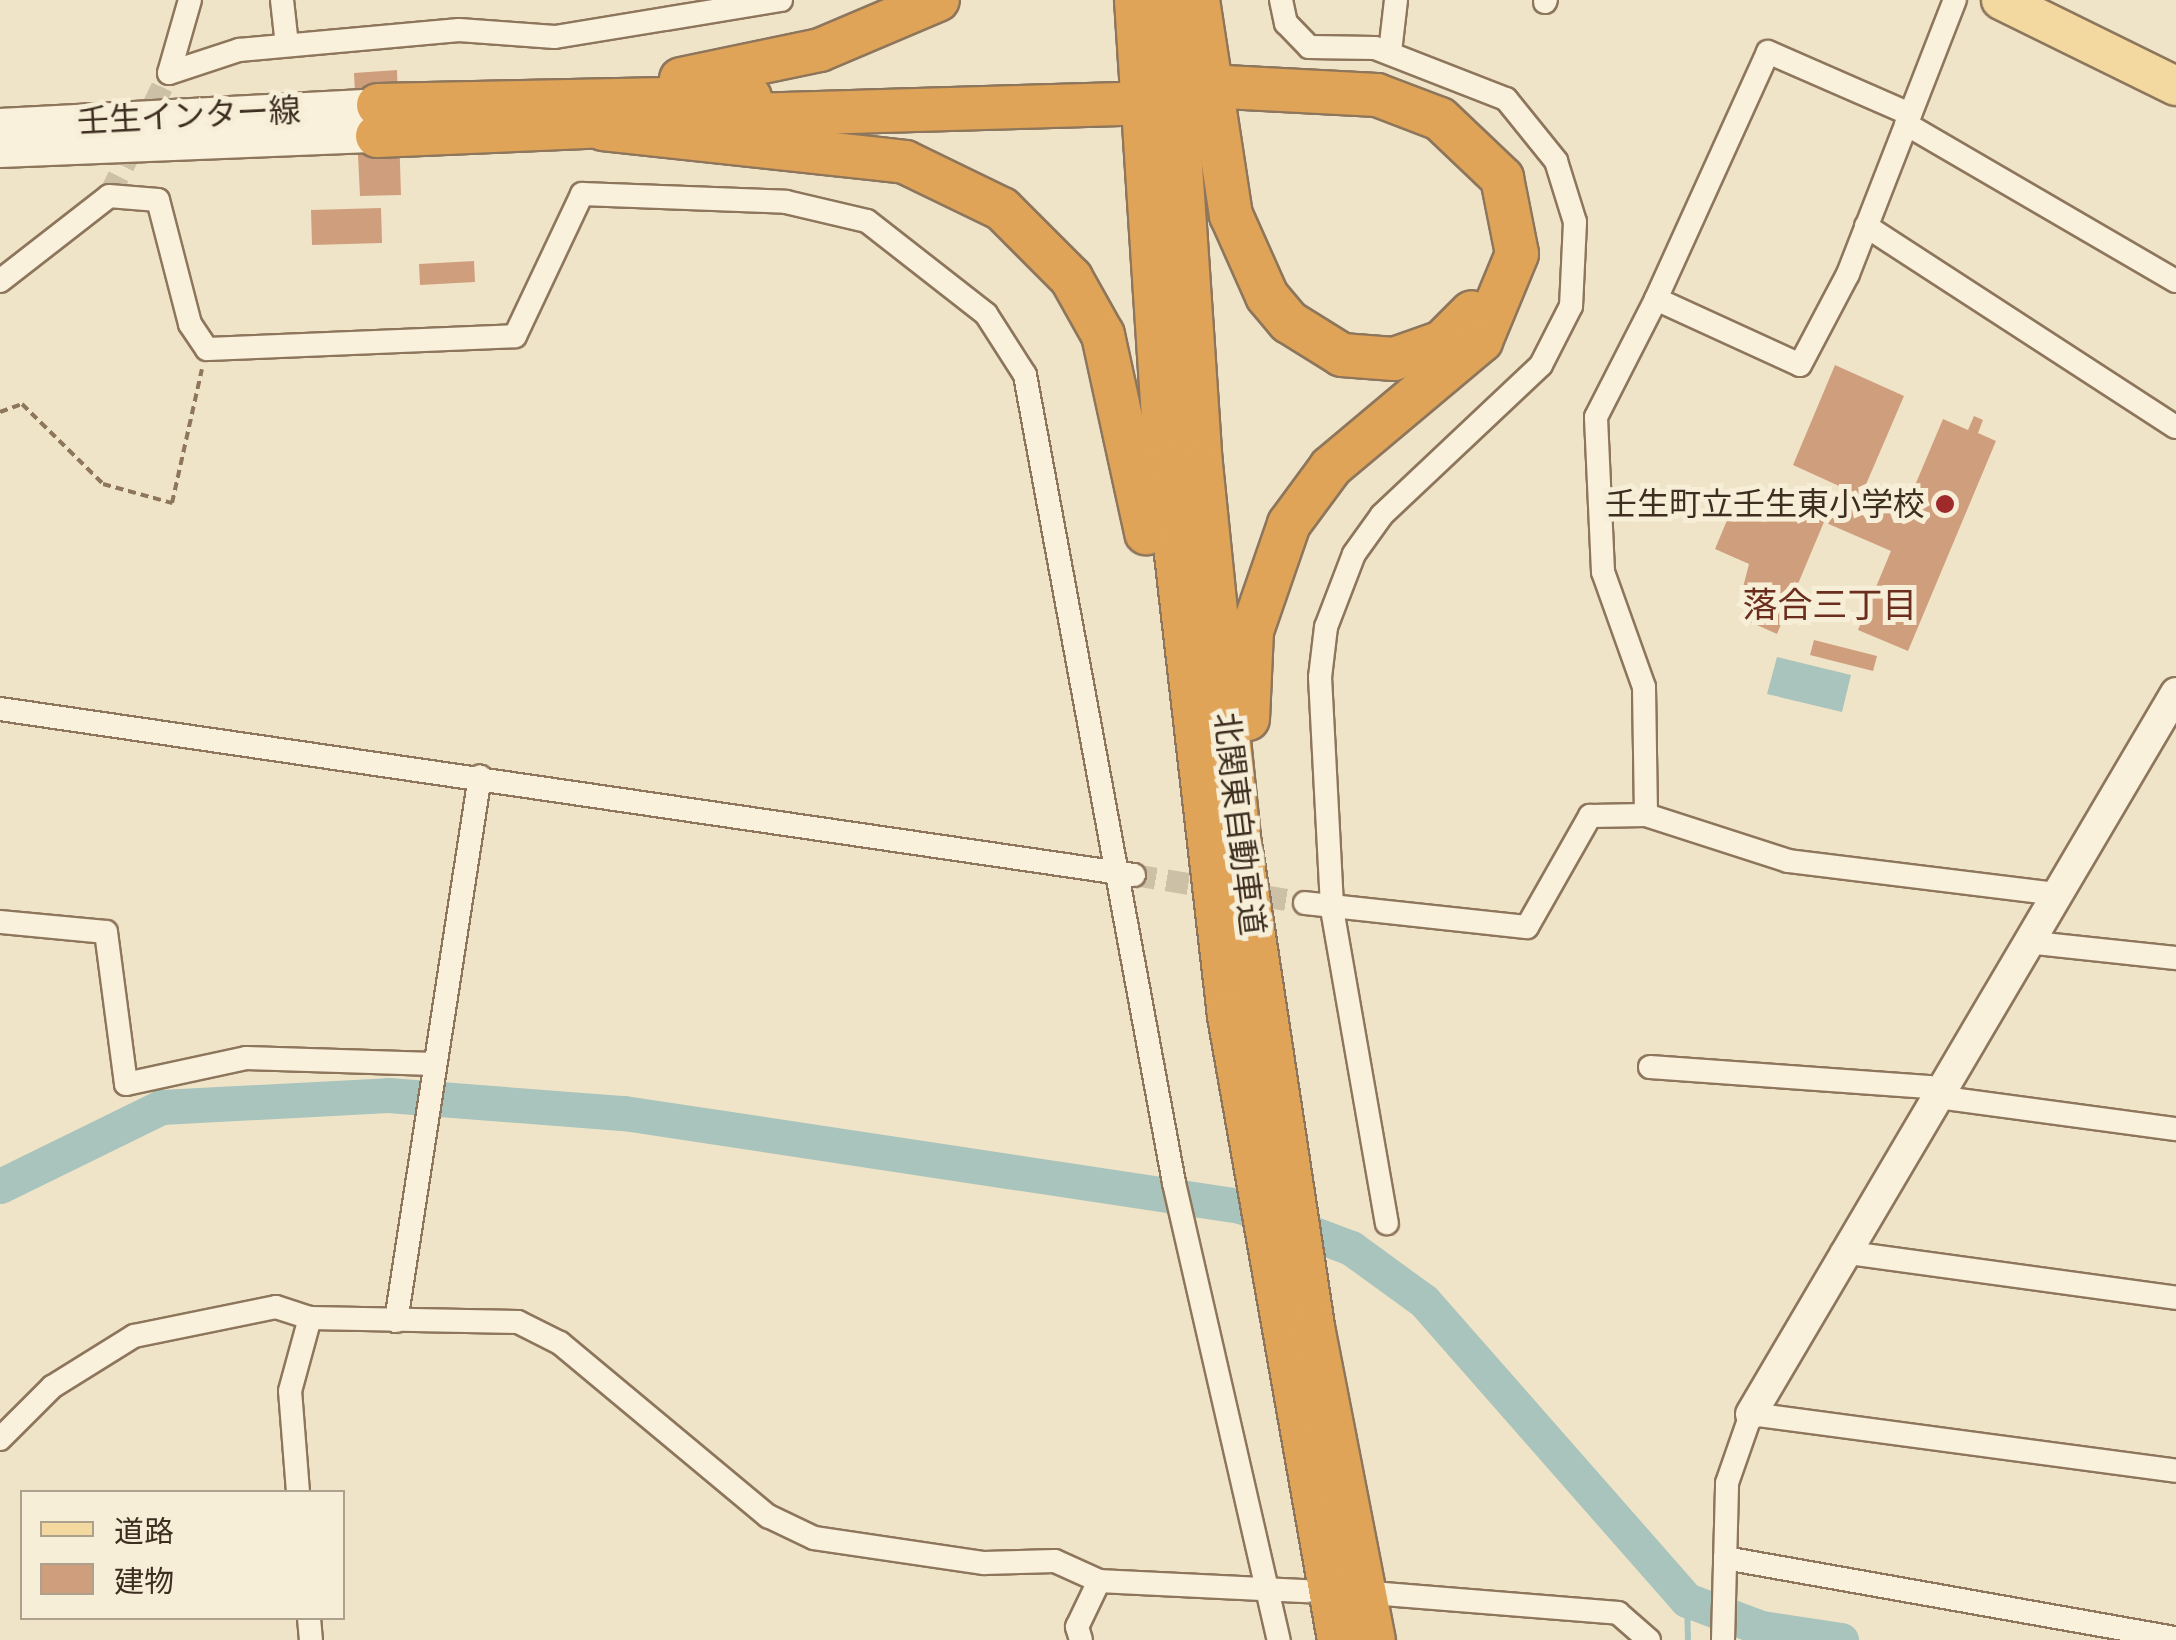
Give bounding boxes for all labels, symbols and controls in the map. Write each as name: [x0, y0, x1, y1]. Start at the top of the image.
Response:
street label: 壬生インター線: [76, 91, 302, 141]
place label: 壬生町立壬生東小学校: [1605, 485, 1925, 523]
marker: 壬生町立壬生東小学校: [1934, 493, 1956, 515]
district label: 落合三丁目: [1743, 585, 1917, 627]
street label: 北関東自動車道: [1206, 710, 1272, 938]
legend: [20, 1490, 345, 1620]
text: 道路: [114, 1515, 174, 1548]
text: 建物: [114, 1565, 174, 1598]

